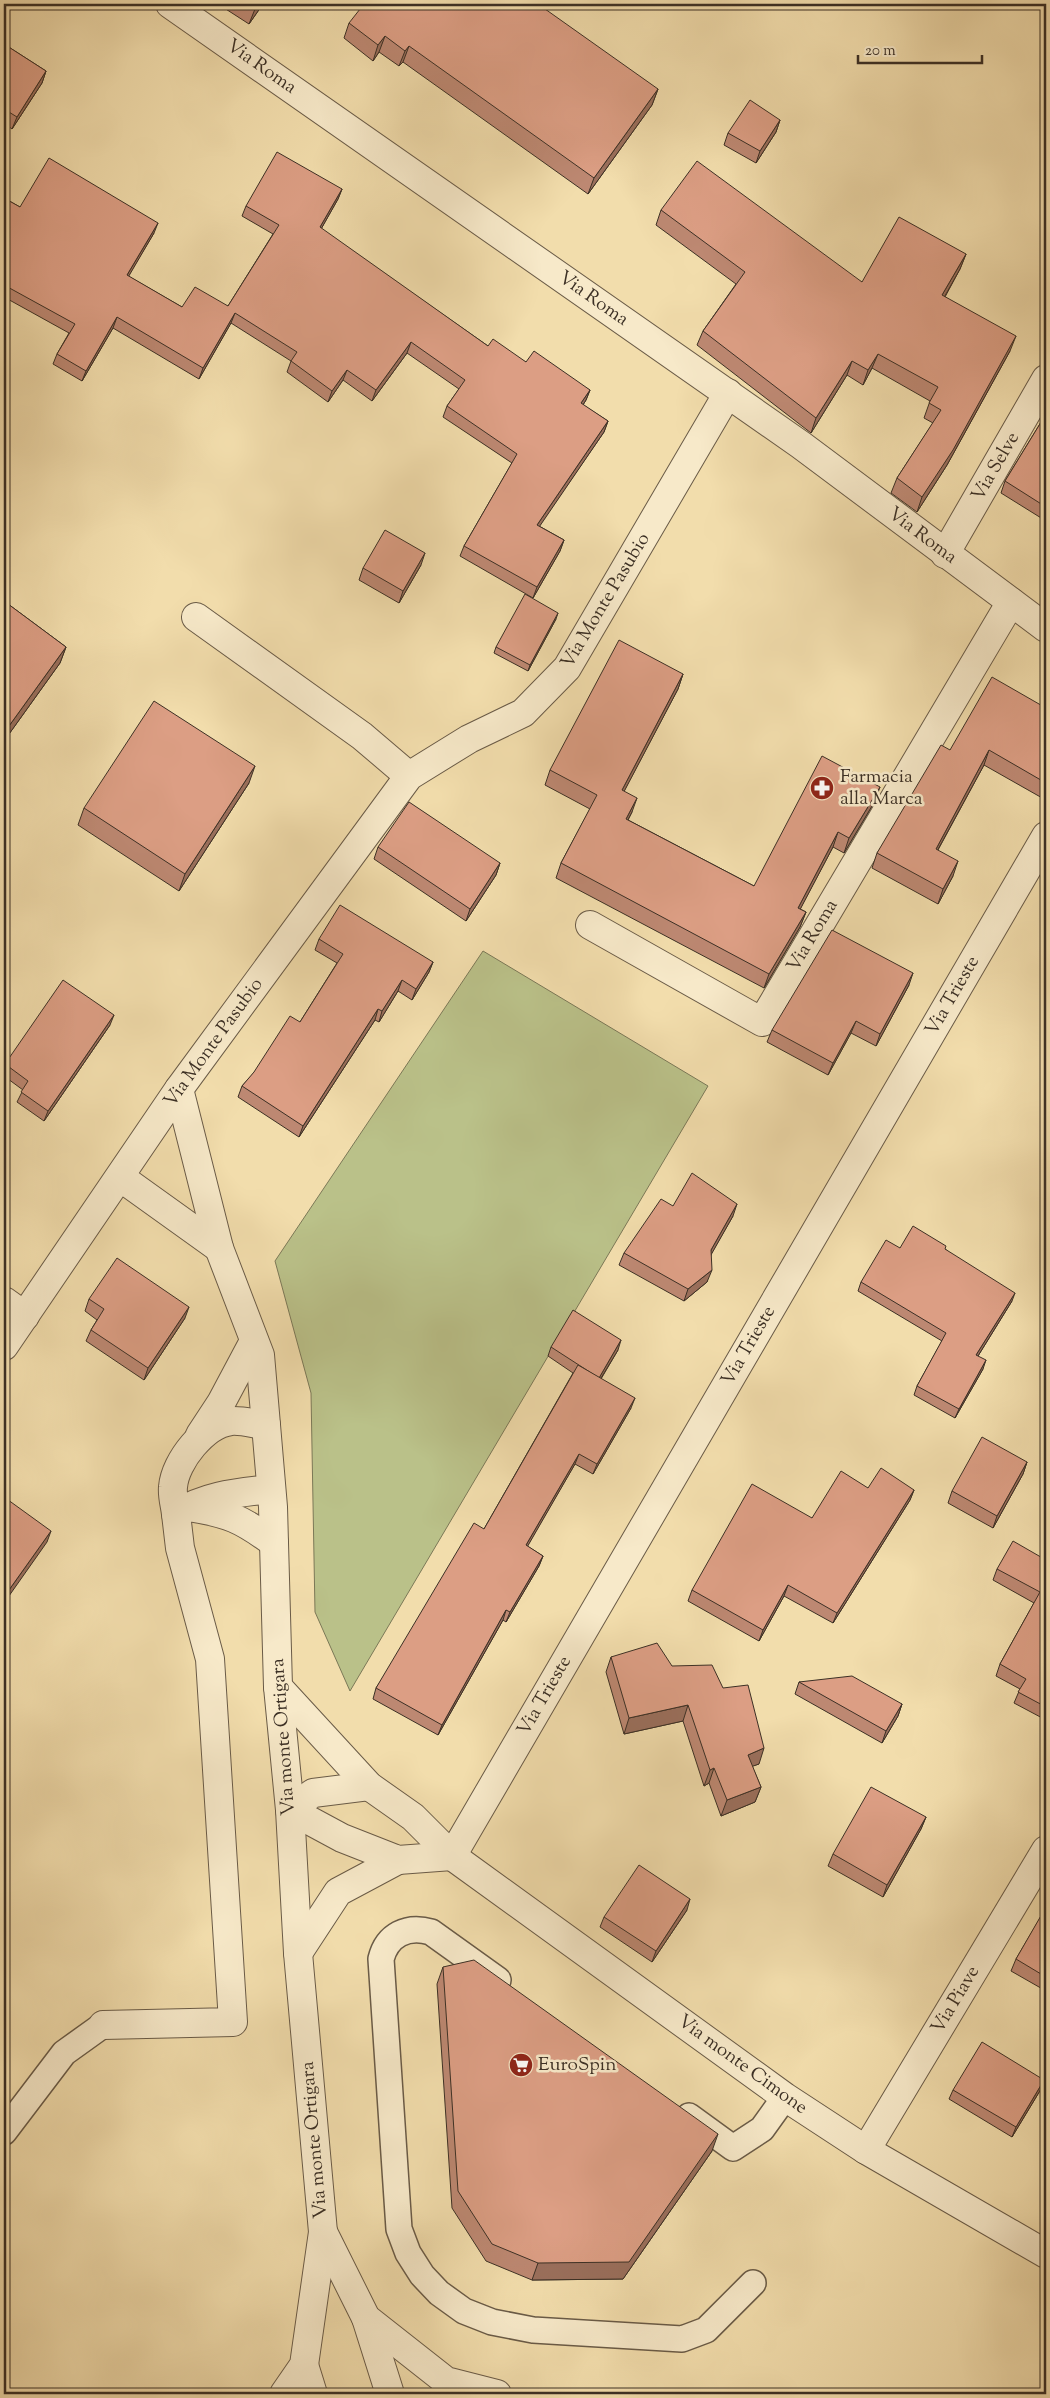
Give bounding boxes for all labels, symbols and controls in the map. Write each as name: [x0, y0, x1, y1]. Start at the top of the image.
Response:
scale bar: [858, 32, 981, 64]
street label: Via Roma: [220, 33, 302, 101]
text: 20 m: [865, 41, 896, 62]
street label: Via Roma: [552, 265, 634, 333]
street label: Via Selve: [965, 427, 1027, 507]
street label: Via Roma: [882, 501, 962, 571]
street label: Via Monte Pasubio: [555, 528, 657, 674]
place label: Farmacia alla Marca: [840, 764, 923, 813]
pharmacy icon: Farmacia alla Marca: [809, 775, 835, 801]
street label: Via Roma: [781, 894, 845, 977]
street label: Via Trieste: [919, 951, 987, 1041]
street label: Via Monte Pasubio: [158, 973, 270, 1113]
street label: Via Trieste: [715, 1301, 783, 1391]
street label: Via Trieste: [511, 1651, 579, 1741]
street label: Via monte Ortigara: [265, 1657, 303, 1817]
street label: Via Piave: [925, 1961, 987, 2039]
street label: Via monte Cimone: [671, 2009, 813, 2122]
supermarket icon: EuroSpin: [508, 2052, 534, 2078]
place label: EuroSpin: [538, 2052, 616, 2079]
street label: Via monte Ortigara: [295, 2060, 335, 2220]

